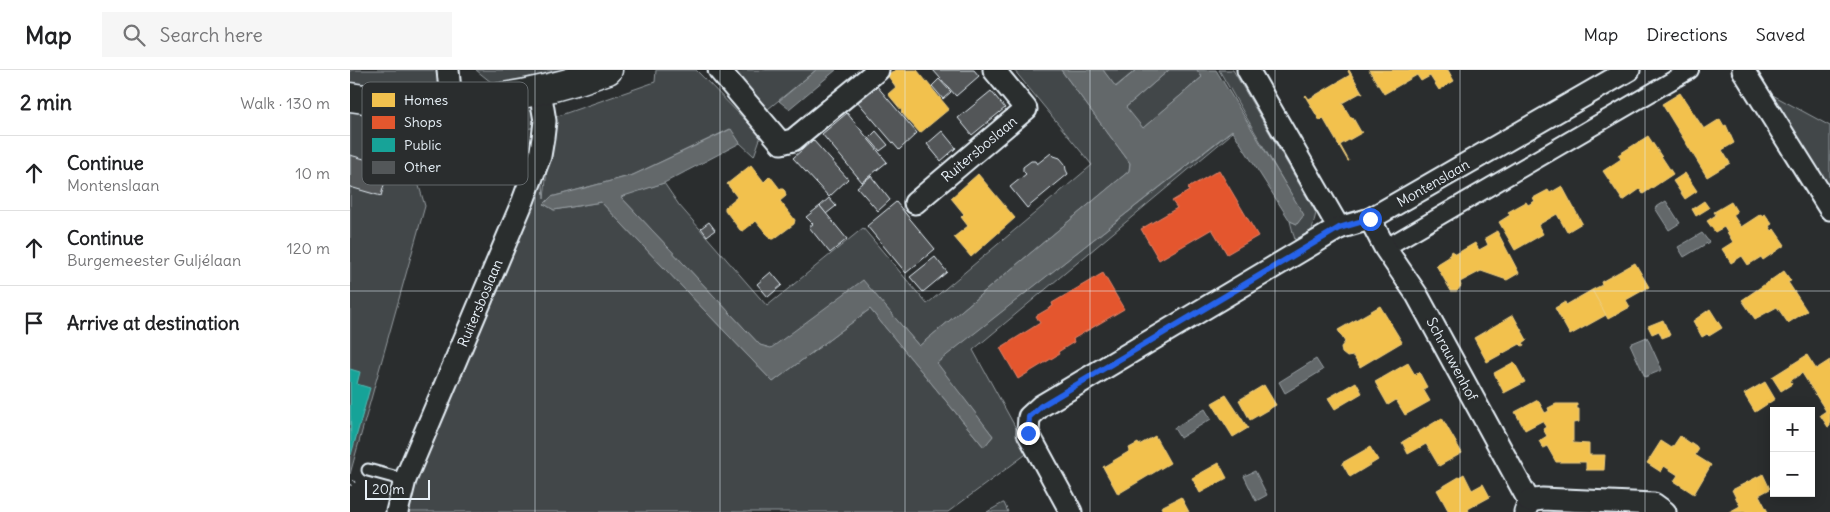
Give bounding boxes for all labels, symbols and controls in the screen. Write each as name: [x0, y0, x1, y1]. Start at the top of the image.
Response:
search box: [102, 12, 452, 57]
text: Map: [25, 20, 72, 50]
icon: search: [120, 21, 148, 49]
text: Search here: [160, 23, 263, 47]
text: Map: [1583, 23, 1618, 46]
text: Directions: [1646, 23, 1728, 46]
text: Saved: [1756, 23, 1805, 46]
legend: [362, 82, 528, 185]
text: 2 min: [20, 89, 72, 116]
text: Homes: [404, 91, 448, 109]
text: Walk · 130 m: [240, 93, 330, 113]
street label: Ruitersboslaan: [937, 112, 1021, 186]
text: Shops: [404, 113, 442, 131]
text: Public: [404, 136, 442, 154]
text: Continue: [67, 151, 144, 175]
street label: Montenslaan: [1393, 155, 1473, 211]
text: Other: [404, 158, 441, 176]
icon: ahead: [20, 159, 48, 187]
text: 10 m: [295, 163, 330, 183]
text: Montenslaan: [67, 175, 159, 195]
route start: [1359, 208, 1382, 231]
text: Continue: [67, 226, 144, 250]
icon: ahead: [20, 234, 48, 262]
text: 120 m: [287, 238, 330, 258]
text: Burgemeester Guljélaan: [67, 250, 241, 270]
street label: Ruitersboslaan: [453, 256, 507, 350]
icon: arrive: [20, 309, 48, 337]
text: Arrive at destination: [67, 311, 240, 335]
street label: Schrauwenhof: [1423, 314, 1482, 404]
map controls: [1770, 407, 1815, 497]
button: +: [1770, 407, 1815, 452]
route end: [1017, 422, 1040, 445]
button: −: [1770, 452, 1815, 497]
scale bar: [365, 477, 430, 500]
text: 20 m: [372, 480, 405, 498]

